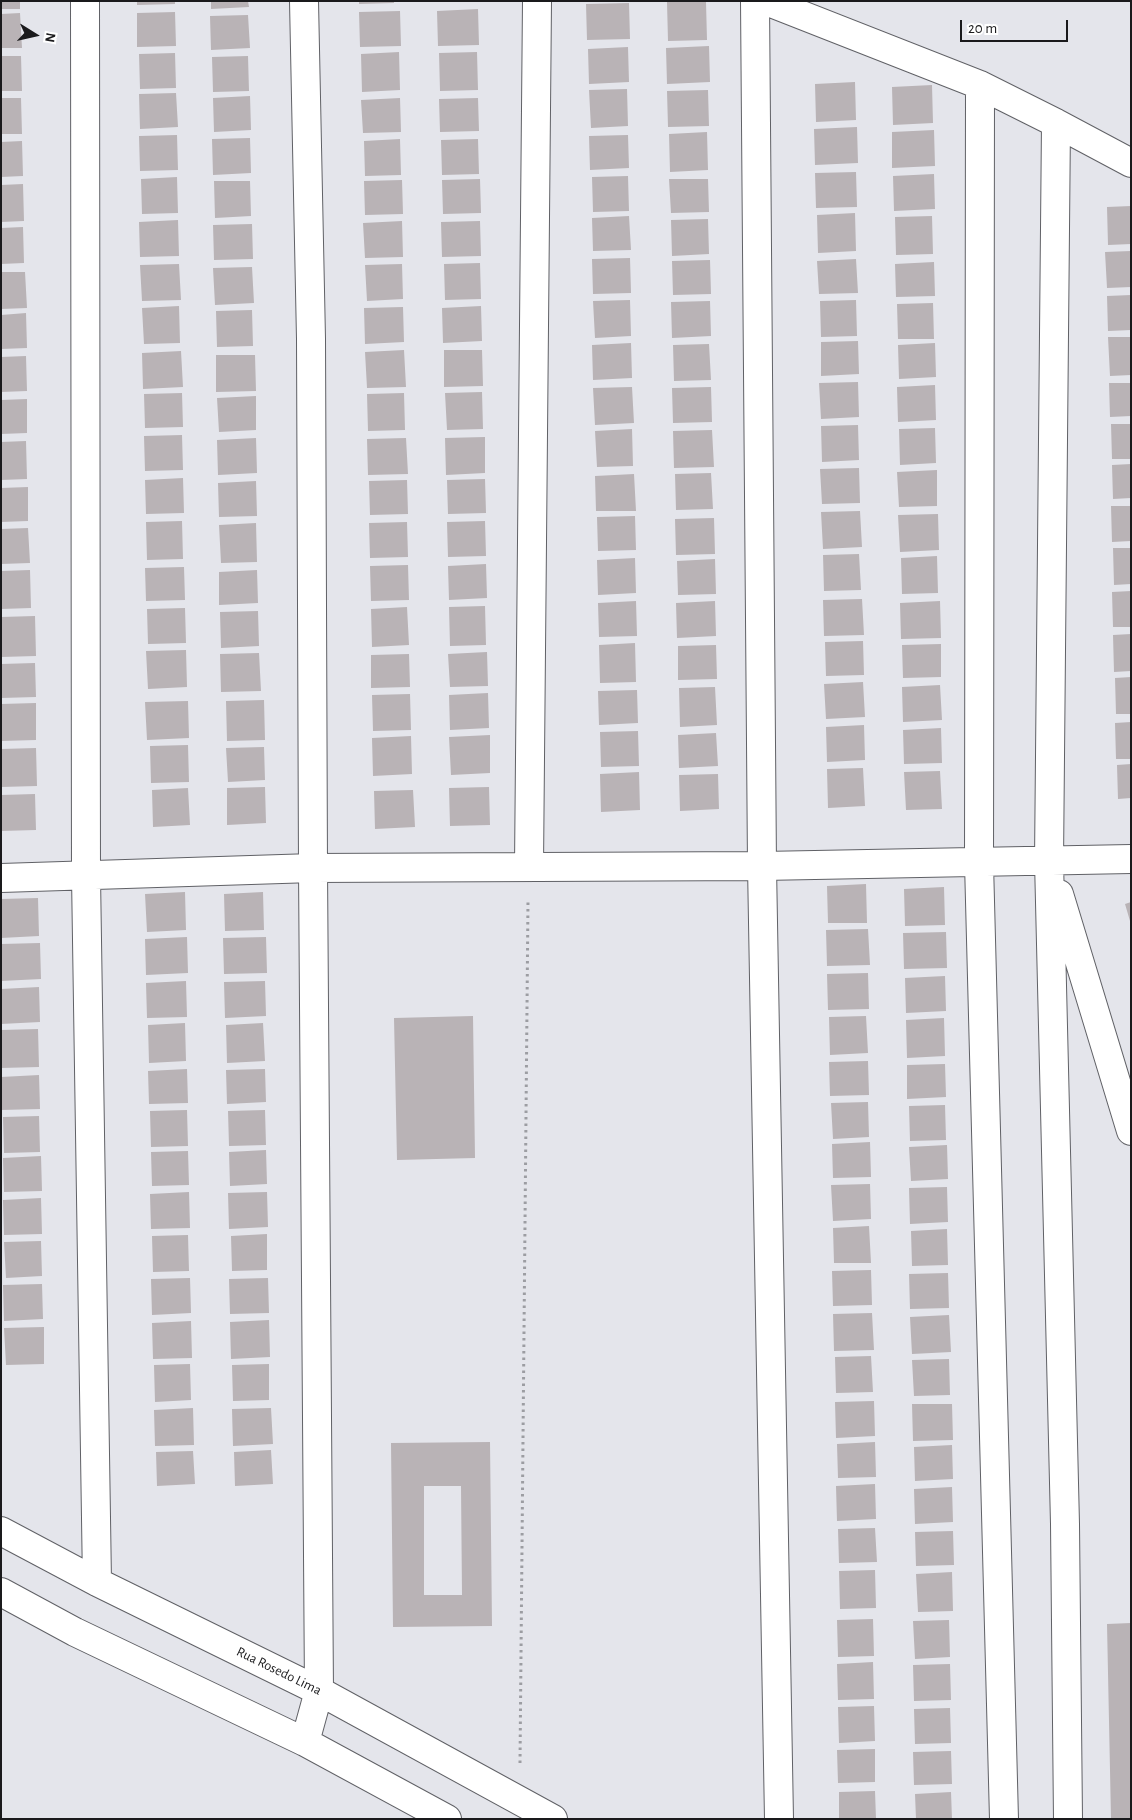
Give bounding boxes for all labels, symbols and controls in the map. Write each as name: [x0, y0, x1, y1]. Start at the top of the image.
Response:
north arrow: [10, 10, 60, 60]
scale bar: [962, 10, 1070, 42]
text: 20 m: [968, 21, 997, 36]
text: N: [42, 32, 58, 44]
street label: Rua Rosedo Lima: [234, 1643, 324, 1699]

